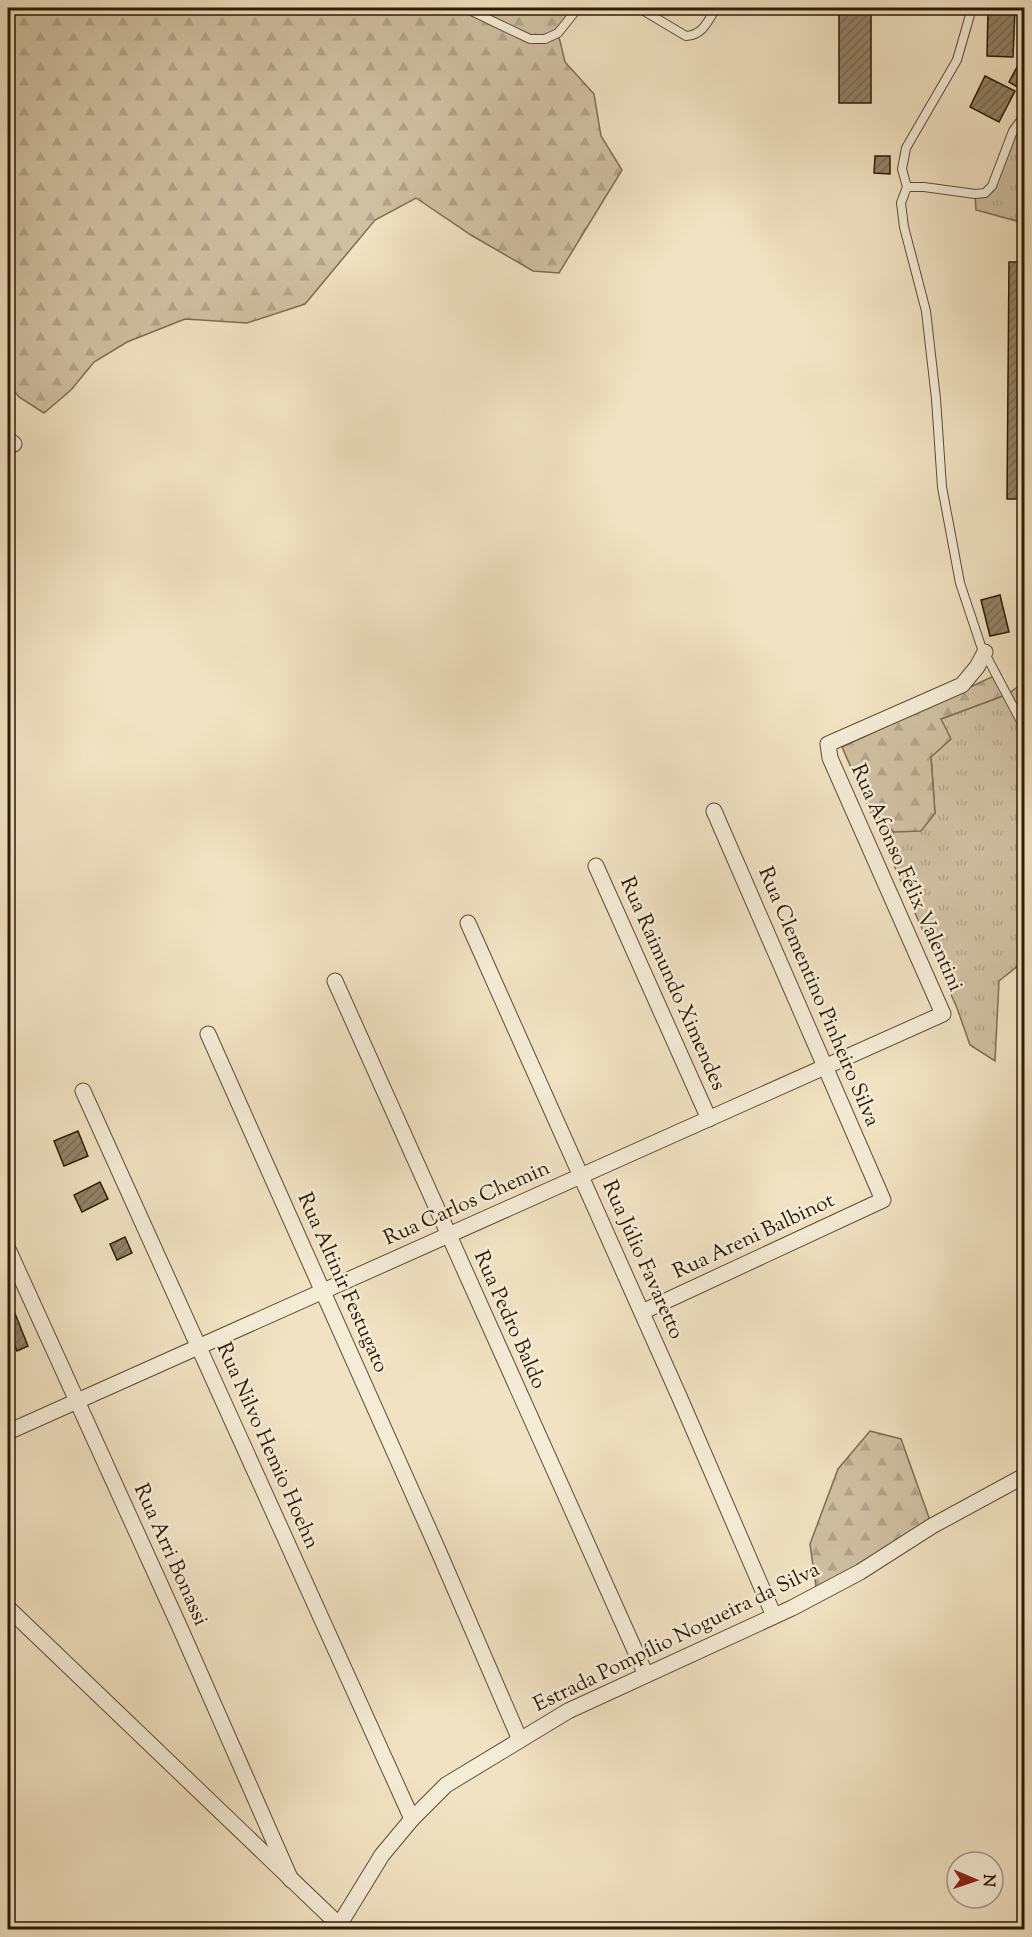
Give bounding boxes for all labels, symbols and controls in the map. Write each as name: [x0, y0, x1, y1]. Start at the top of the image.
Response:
street label: Rua Afonso Félix Valentini: [842, 760, 970, 997]
street label: Rua Clementino Pinheiro Silva: [750, 862, 887, 1132]
street label: Rua Raimundo Ximendes: [611, 872, 733, 1096]
street label: Rua Carlos Chemin: [379, 1154, 555, 1254]
street label: Rua Júlio Favaretto: [594, 1176, 690, 1344]
street label: Rua Areni Balbinot: [668, 1186, 840, 1288]
street label: Rua Altinir Festugato: [289, 1188, 395, 1378]
street label: Rua Pedro Baldo: [465, 1246, 553, 1394]
street label: Rua Nilvo Hemio Hoehn: [208, 1338, 326, 1554]
street label: Rua Arri Bonassi: [125, 1479, 215, 1631]
street label: Estrada Pompílio Nogueira da Silva: [529, 1555, 825, 1721]
north arrow: [945, 1850, 1005, 1910]
text: N: [976, 1874, 999, 1887]

